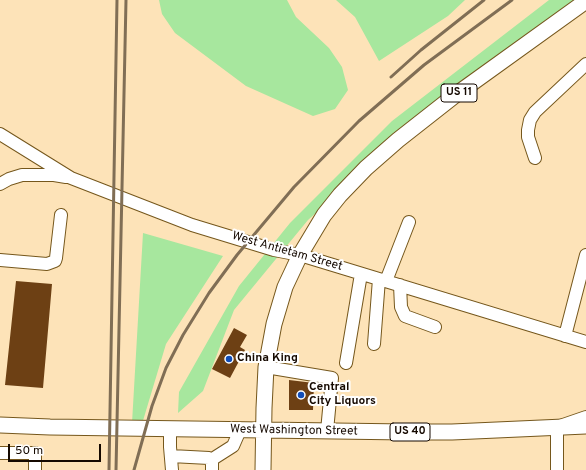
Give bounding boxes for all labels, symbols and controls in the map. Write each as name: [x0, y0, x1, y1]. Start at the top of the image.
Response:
road number: US 11: [441, 84, 477, 102]
street label: West Antietam Street: [230, 229, 344, 275]
place label: China King: [237, 352, 298, 366]
marker: China King: [224, 354, 234, 364]
place label: Central City Liquors: [309, 381, 376, 409]
marker: Central City Liquors: [296, 390, 306, 400]
street label: West Washington Street: [230, 423, 358, 439]
road number: US 40: [390, 423, 430, 441]
scale bar: [10, 436, 103, 462]
text: 50 m: [15, 443, 43, 459]

